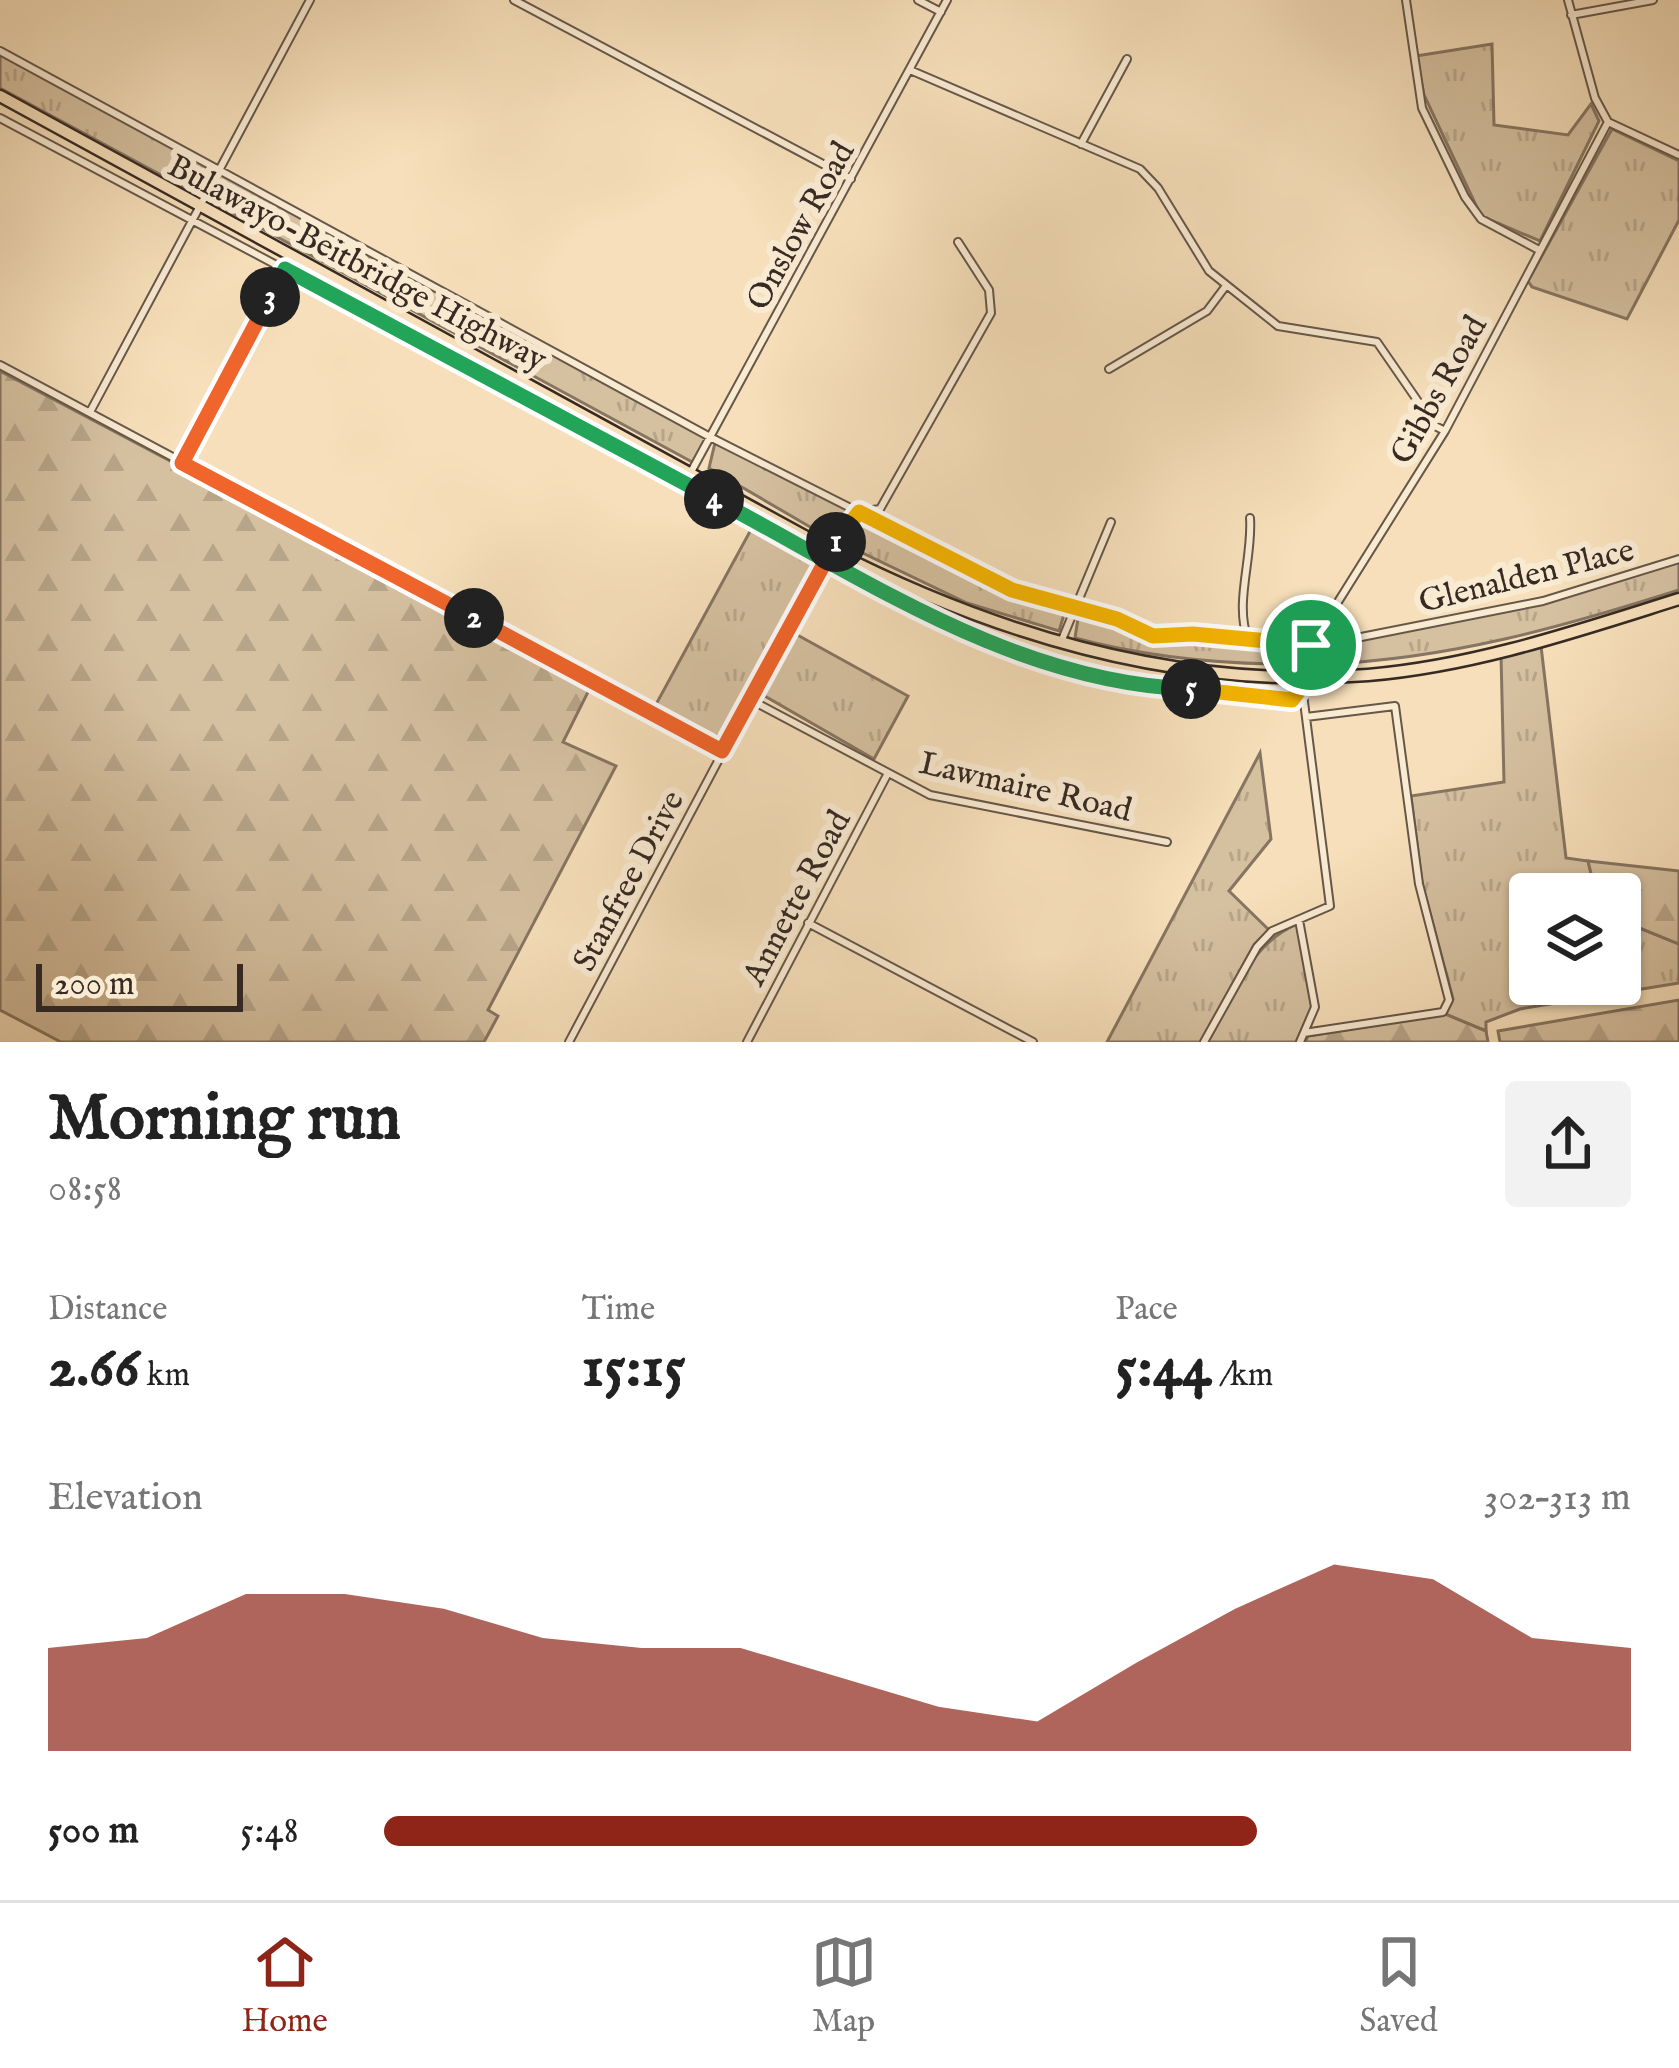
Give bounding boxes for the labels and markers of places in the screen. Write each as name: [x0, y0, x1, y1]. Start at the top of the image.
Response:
pin: 3: [240, 267, 300, 327]
pin: 4: [684, 469, 744, 529]
pin: 1: [806, 512, 866, 572]
pin: 2: [444, 588, 504, 648]
pin: [1260, 594, 1362, 696]
pin: 5: [1161, 659, 1221, 719]

